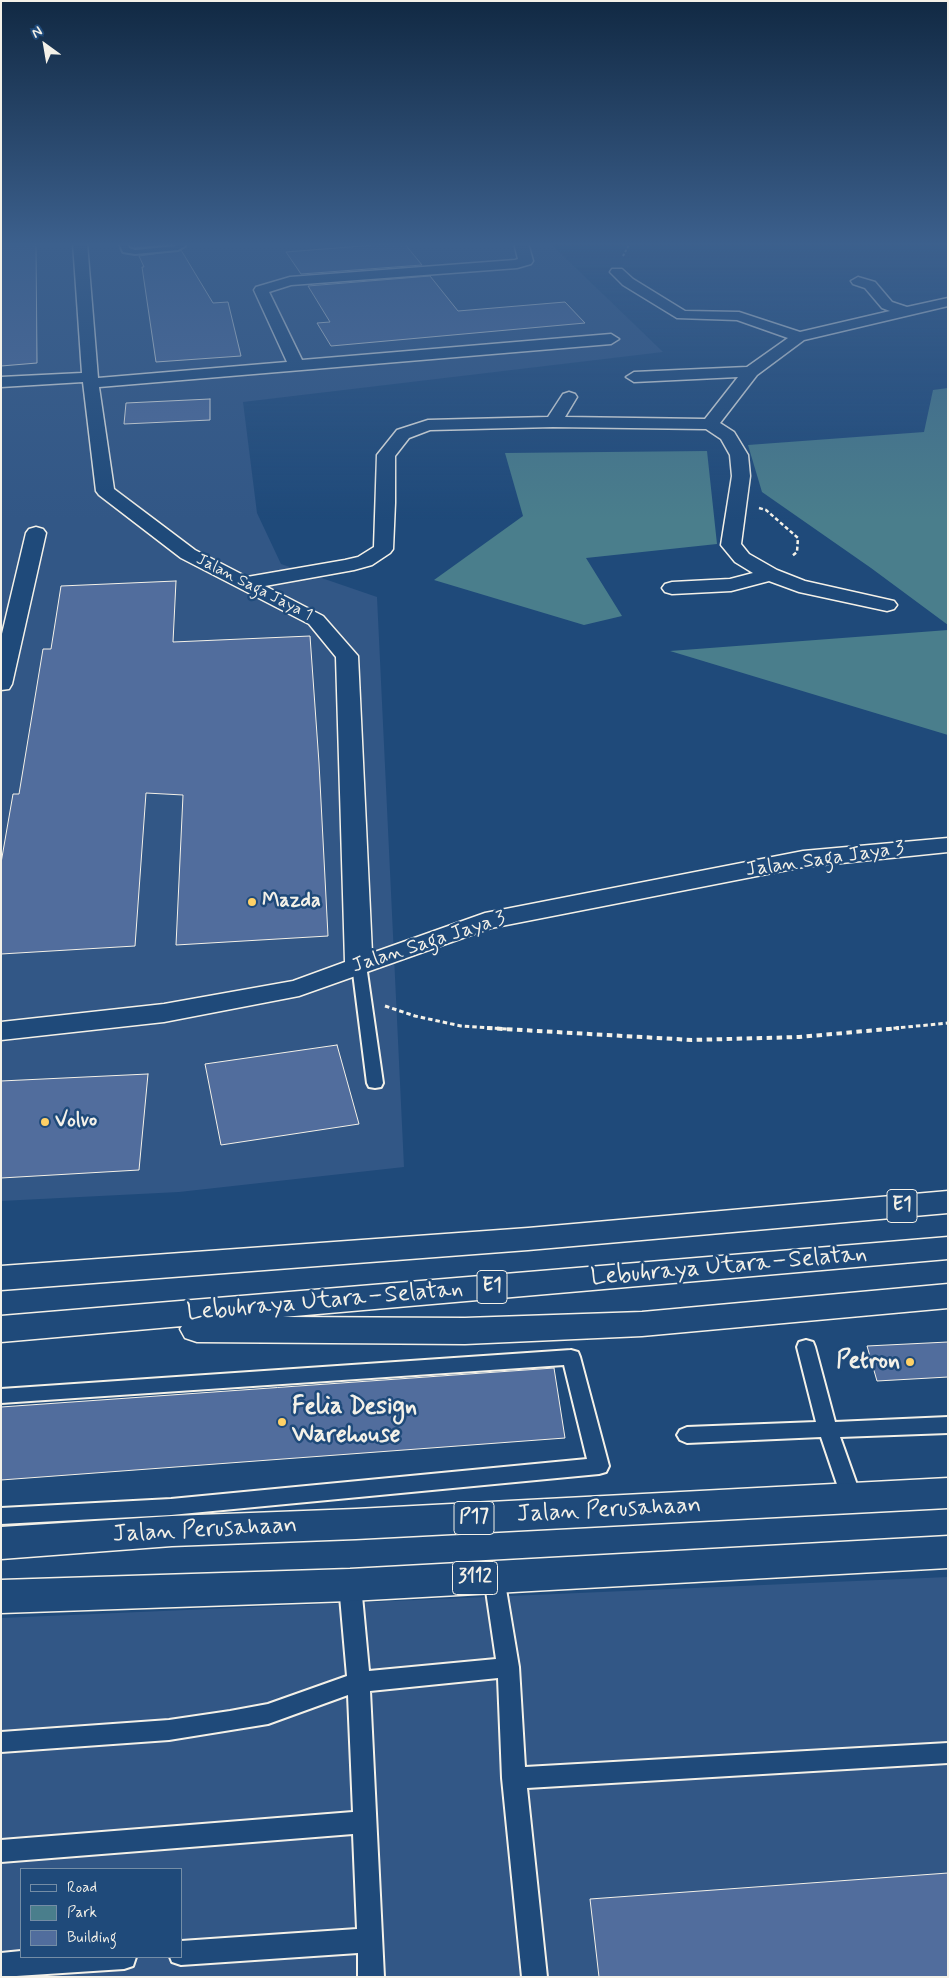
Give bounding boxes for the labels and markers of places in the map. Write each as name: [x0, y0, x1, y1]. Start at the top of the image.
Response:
place label: Mazda: [262, 890, 321, 914]
marker: Mazda: [246, 896, 258, 908]
place label: Volvo: [55, 1110, 97, 1134]
marker: Volvo: [39, 1116, 51, 1128]
place label: Petron: [836, 1348, 900, 1376]
marker: Petron: [904, 1356, 916, 1368]
place label: Felia Design Warehouse: [292, 1394, 417, 1450]
marker: Felia Design Warehouse: [276, 1416, 288, 1428]

